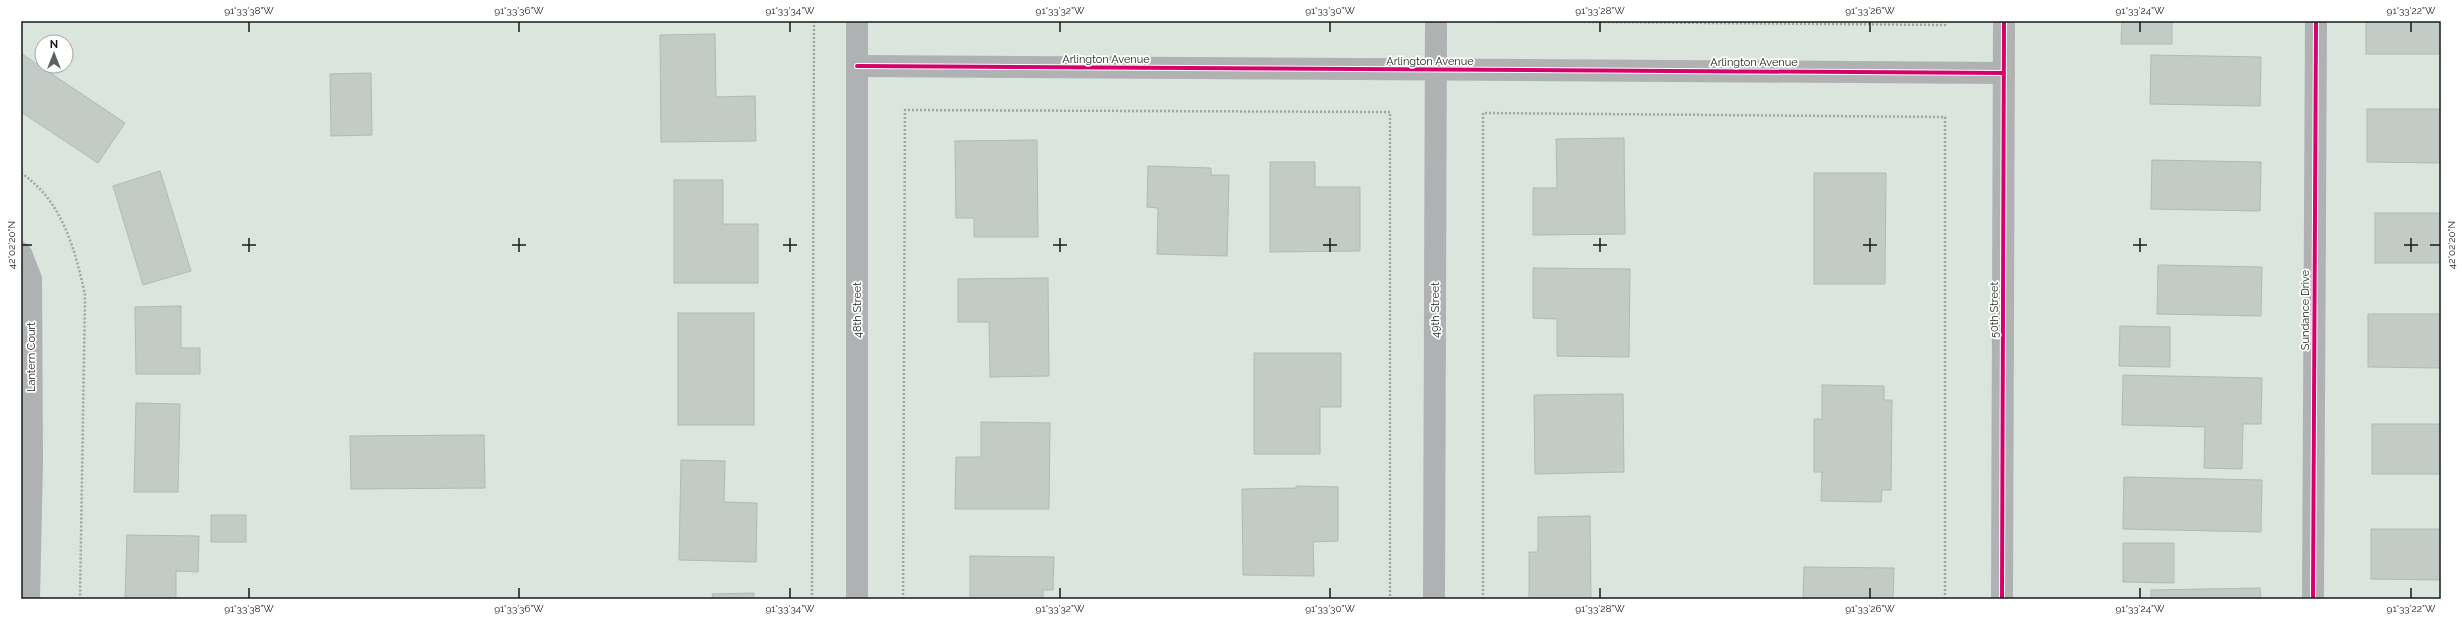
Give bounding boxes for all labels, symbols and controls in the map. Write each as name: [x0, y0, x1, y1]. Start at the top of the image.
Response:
text: 91°33'38"W: [224, 5, 274, 16]
text: 91°33'36"W: [494, 5, 544, 16]
text: 91°33'34"W: [765, 5, 815, 16]
text: 91°33'32"W: [1036, 5, 1085, 16]
text: 91°33'30"W: [1305, 5, 1355, 16]
text: 91°33'28"W: [1575, 5, 1625, 16]
text: 91°33'26"W: [1845, 5, 1895, 16]
text: 91°33'24"W: [2116, 5, 2165, 16]
text: 91°33'22"W: [2387, 5, 2436, 16]
north arrow: [34, 34, 74, 74]
text: N: [50, 38, 58, 51]
street label: Arlington Avenue: [1062, 53, 1150, 66]
street label: Arlington Avenue: [1386, 55, 1474, 68]
street label: Arlington Avenue: [1710, 56, 1798, 69]
text: 42°02'20"N: [6, 221, 17, 269]
text: 42°02'20"N: [2446, 221, 2457, 269]
street label: Sundance Drive: [2299, 269, 2312, 350]
street label: 48th Street: [851, 282, 864, 338]
street label: 49th Street: [1429, 282, 1442, 338]
street label: 50th Street: [1988, 282, 2001, 338]
street label: Lantern Court: [25, 322, 38, 392]
text: 91°33'38"W: [224, 603, 274, 614]
text: 91°33'36"W: [494, 603, 544, 614]
text: 91°33'34"W: [765, 603, 815, 614]
text: 91°33'32"W: [1036, 603, 1085, 614]
text: 91°33'30"W: [1305, 603, 1355, 614]
text: 91°33'28"W: [1575, 603, 1625, 614]
text: 91°33'26"W: [1845, 603, 1895, 614]
text: 91°33'24"W: [2116, 603, 2165, 614]
text: 91°33'22"W: [2387, 603, 2436, 614]

